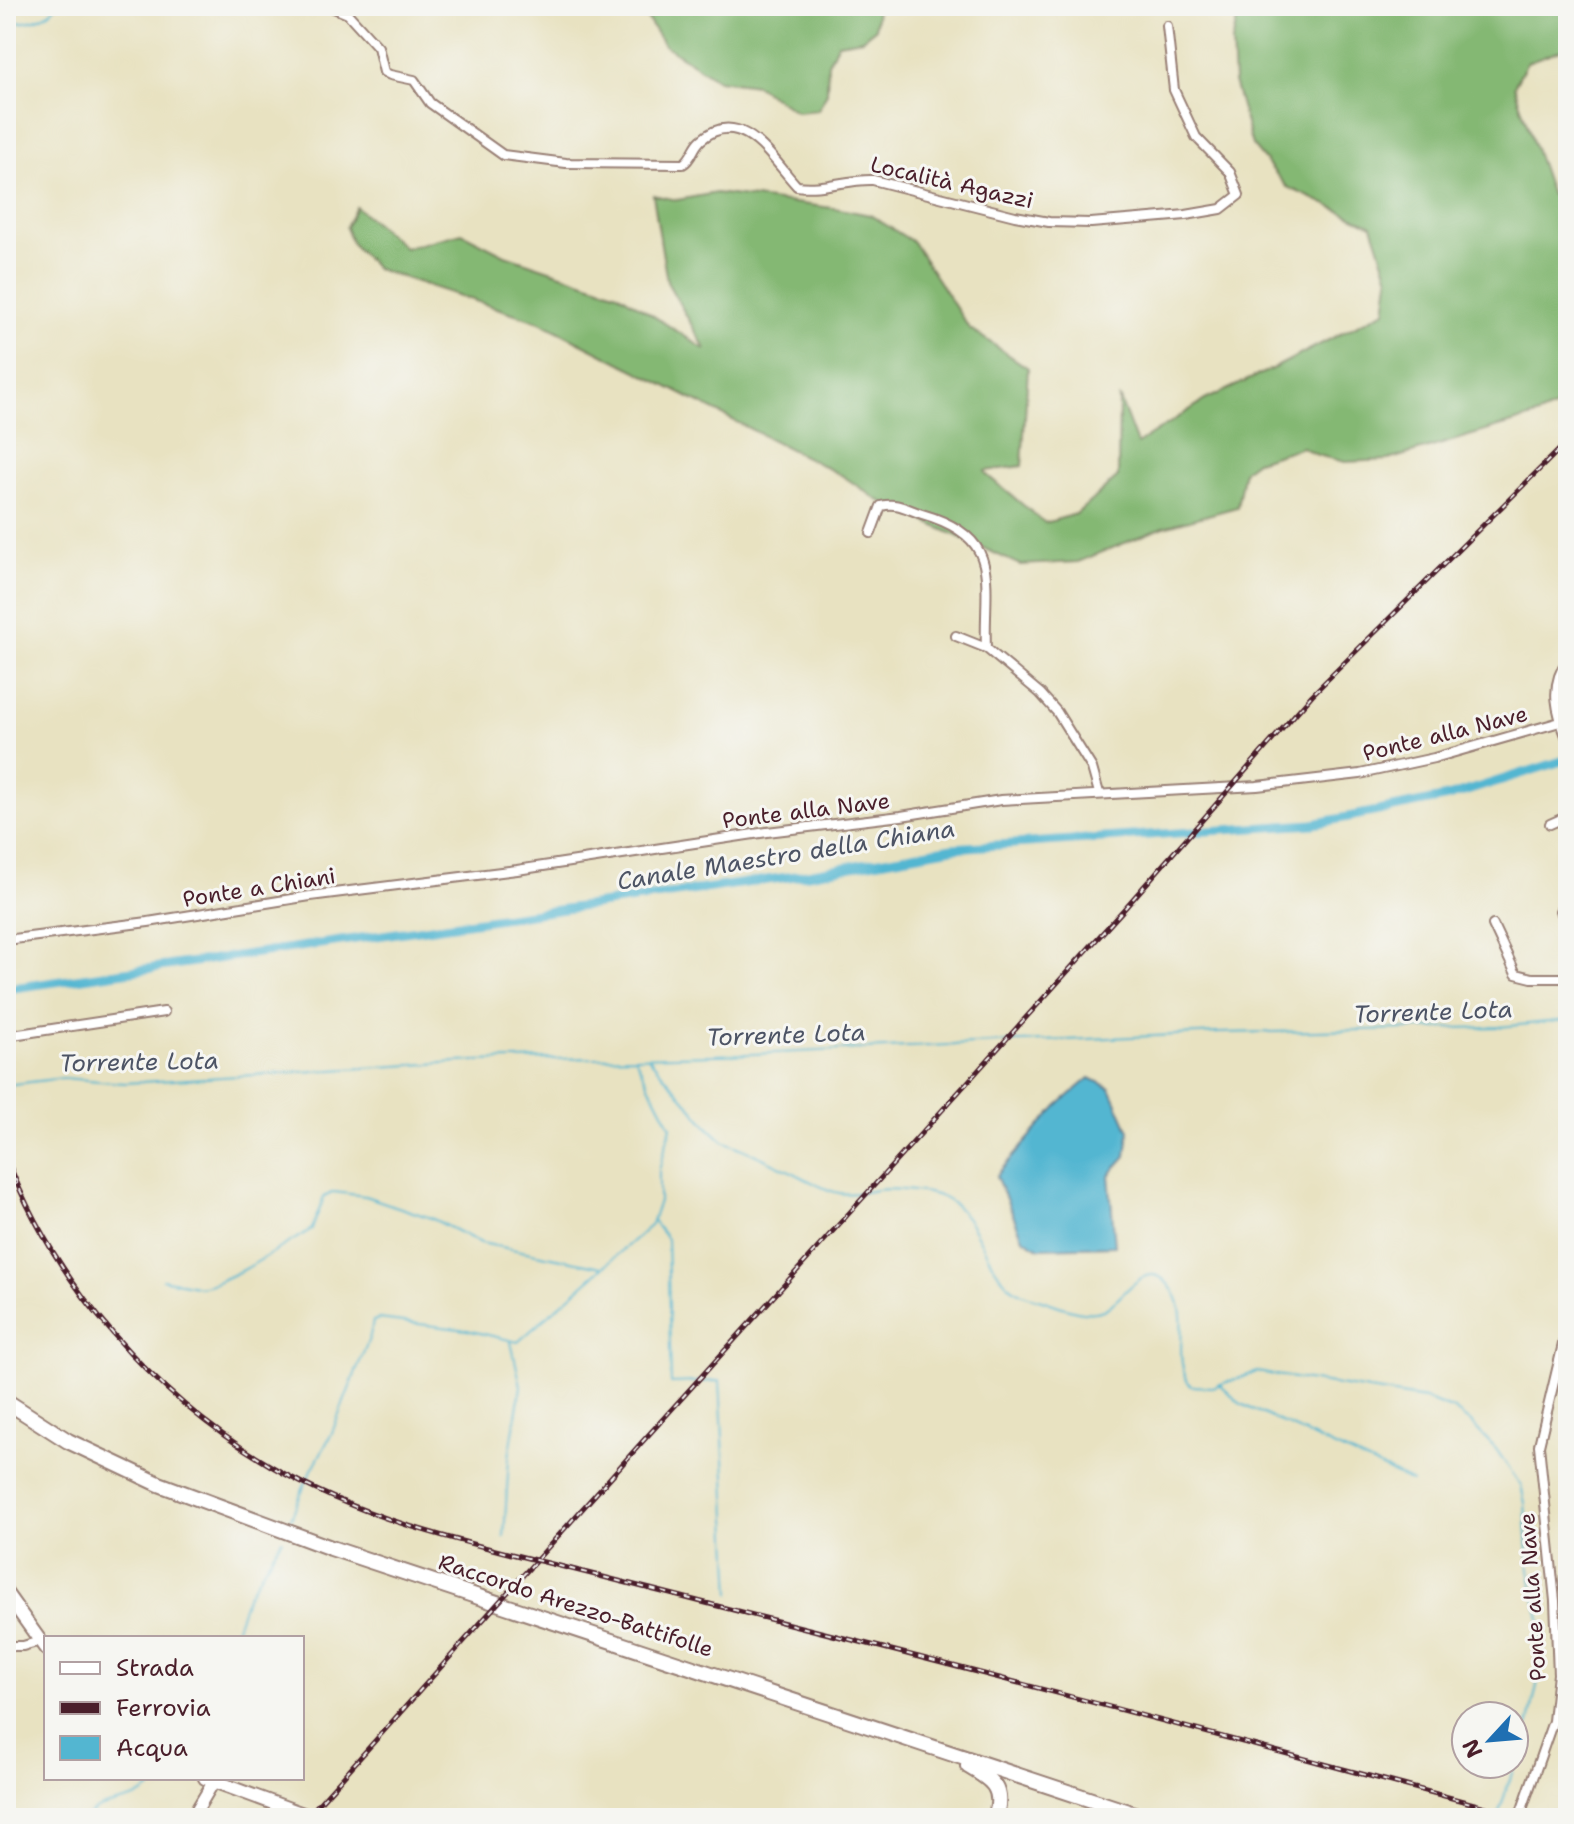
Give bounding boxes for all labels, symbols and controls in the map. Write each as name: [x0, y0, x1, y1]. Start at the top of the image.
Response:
street label: Località Agazzi: [868, 150, 1036, 215]
street label: Ponte alla Nave: [1360, 699, 1530, 768]
street label: Ponte alla Nave: [721, 786, 892, 835]
water label: Canale Maestro della Chiana: [615, 812, 957, 898]
street label: Ponte a Chiani: [181, 861, 338, 914]
water label: Torrente Lota: [1353, 993, 1513, 1031]
water label: Torrente Lota: [706, 1016, 866, 1054]
water label: Torrente Lota: [59, 1045, 219, 1079]
street label: Ponte alla Nave: [1512, 1512, 1553, 1682]
street label: Raccordo Arezzo-Battifolle: [435, 1547, 717, 1664]
legend: [44, 1636, 304, 1780]
text: Strada: [116, 1652, 194, 1684]
text: Ferrovia: [116, 1692, 211, 1724]
north arrow: [1450, 1700, 1530, 1780]
text: Acqua: [116, 1732, 188, 1764]
text: N: [1456, 1734, 1489, 1763]

